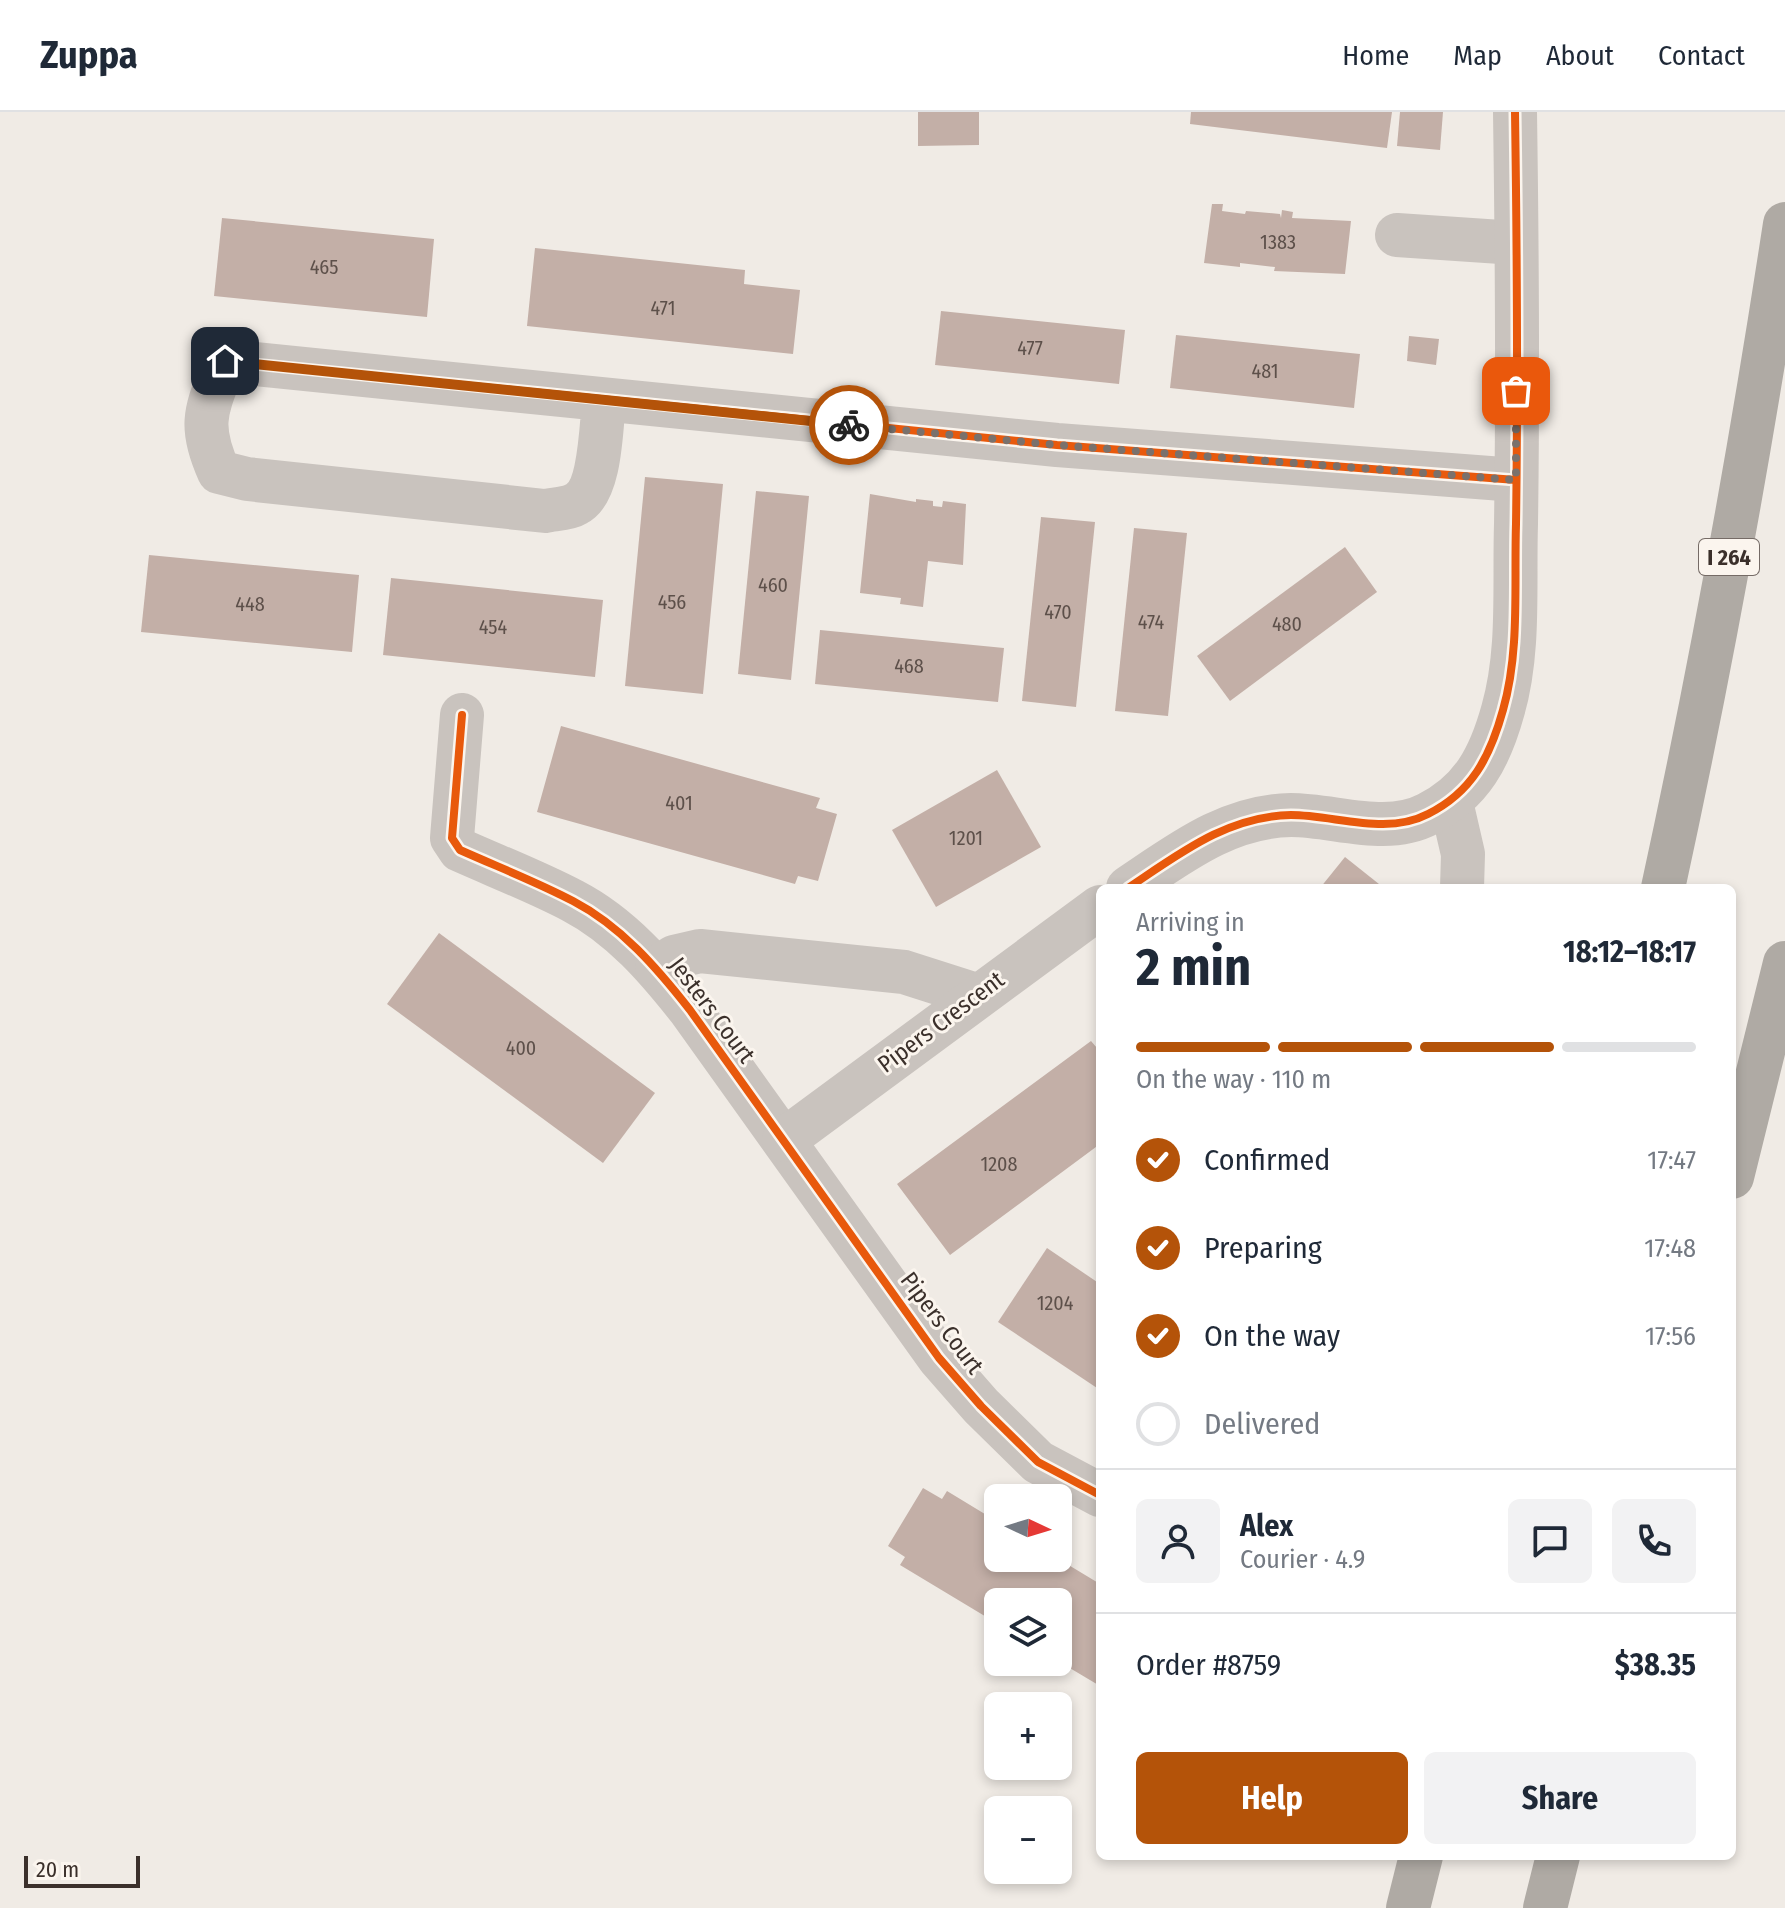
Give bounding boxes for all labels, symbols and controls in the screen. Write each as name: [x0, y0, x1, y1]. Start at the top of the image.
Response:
text: Zuppa: [40, 32, 138, 78]
text: Home: [1342, 39, 1409, 72]
text: Map: [1453, 39, 1502, 72]
text: About: [1546, 39, 1614, 72]
text: Contact: [1658, 39, 1745, 72]
house number: 1383: [1260, 230, 1296, 254]
house number: 465: [310, 255, 338, 279]
house number: 471: [651, 296, 675, 320]
pin: [191, 327, 259, 395]
house number: 477: [1017, 336, 1043, 360]
icon: home: [203, 339, 247, 383]
pin: [1482, 357, 1550, 425]
house number: 481: [1252, 359, 1278, 383]
icon: bag: [1494, 369, 1538, 413]
courier: [809, 385, 889, 465]
icon: bike: [827, 403, 871, 447]
road number: I 264: [1699, 539, 1759, 575]
house number: 460: [758, 573, 788, 597]
house number: 456: [658, 590, 686, 614]
house number: 448: [235, 592, 265, 616]
house number: 470: [1044, 600, 1072, 624]
house number: 474: [1138, 610, 1165, 634]
house number: 480: [1272, 612, 1302, 636]
house number: 454: [479, 615, 507, 639]
house number: 468: [894, 654, 924, 678]
house number: 401: [665, 791, 693, 815]
house number: 1201: [949, 826, 983, 850]
text: Arriving in: [1136, 907, 1245, 938]
text: 18:12–18:17: [1563, 934, 1696, 970]
text: 2 min: [1136, 936, 1251, 999]
street label: Jesters Court: [663, 952, 761, 1068]
street label: Pipers Crescent: [872, 965, 1010, 1079]
house number: 400: [506, 1036, 536, 1060]
text: On the way · 110 m: [1136, 1064, 1331, 1095]
icon: check: [1136, 1138, 1180, 1182]
text: Confirmed: [1204, 1142, 1330, 1178]
text: 17:47: [1647, 1145, 1696, 1176]
house number: 1208: [980, 1152, 1018, 1176]
icon: check: [1136, 1226, 1180, 1270]
text: Preparing: [1204, 1230, 1322, 1266]
text: 17:48: [1644, 1233, 1696, 1264]
street label: Pipers Court: [895, 1267, 989, 1380]
house number: 1204: [1037, 1291, 1074, 1315]
icon: check: [1136, 1314, 1180, 1358]
text: On the way: [1204, 1318, 1340, 1354]
text: 17:56: [1645, 1321, 1696, 1352]
text: Delivered: [1204, 1406, 1320, 1442]
north arrow: [984, 1484, 1072, 1572]
map controls: [984, 1484, 1072, 1884]
button: person: [1136, 1499, 1220, 1583]
button: chat: [1508, 1499, 1592, 1583]
button: phone: [1612, 1499, 1696, 1583]
text: Alex: [1240, 1508, 1293, 1544]
text: Courier · 4.9: [1240, 1544, 1365, 1575]
button: layers: [984, 1588, 1072, 1676]
text: Order #8759: [1136, 1647, 1281, 1683]
text: $38.35: [1615, 1647, 1696, 1683]
button: +: [984, 1692, 1072, 1780]
button: Help: [1136, 1752, 1408, 1844]
button: Share: [1424, 1752, 1696, 1844]
button: −: [984, 1796, 1072, 1884]
scale bar: [24, 1852, 140, 1888]
text: 20 m: [36, 1856, 79, 1883]

